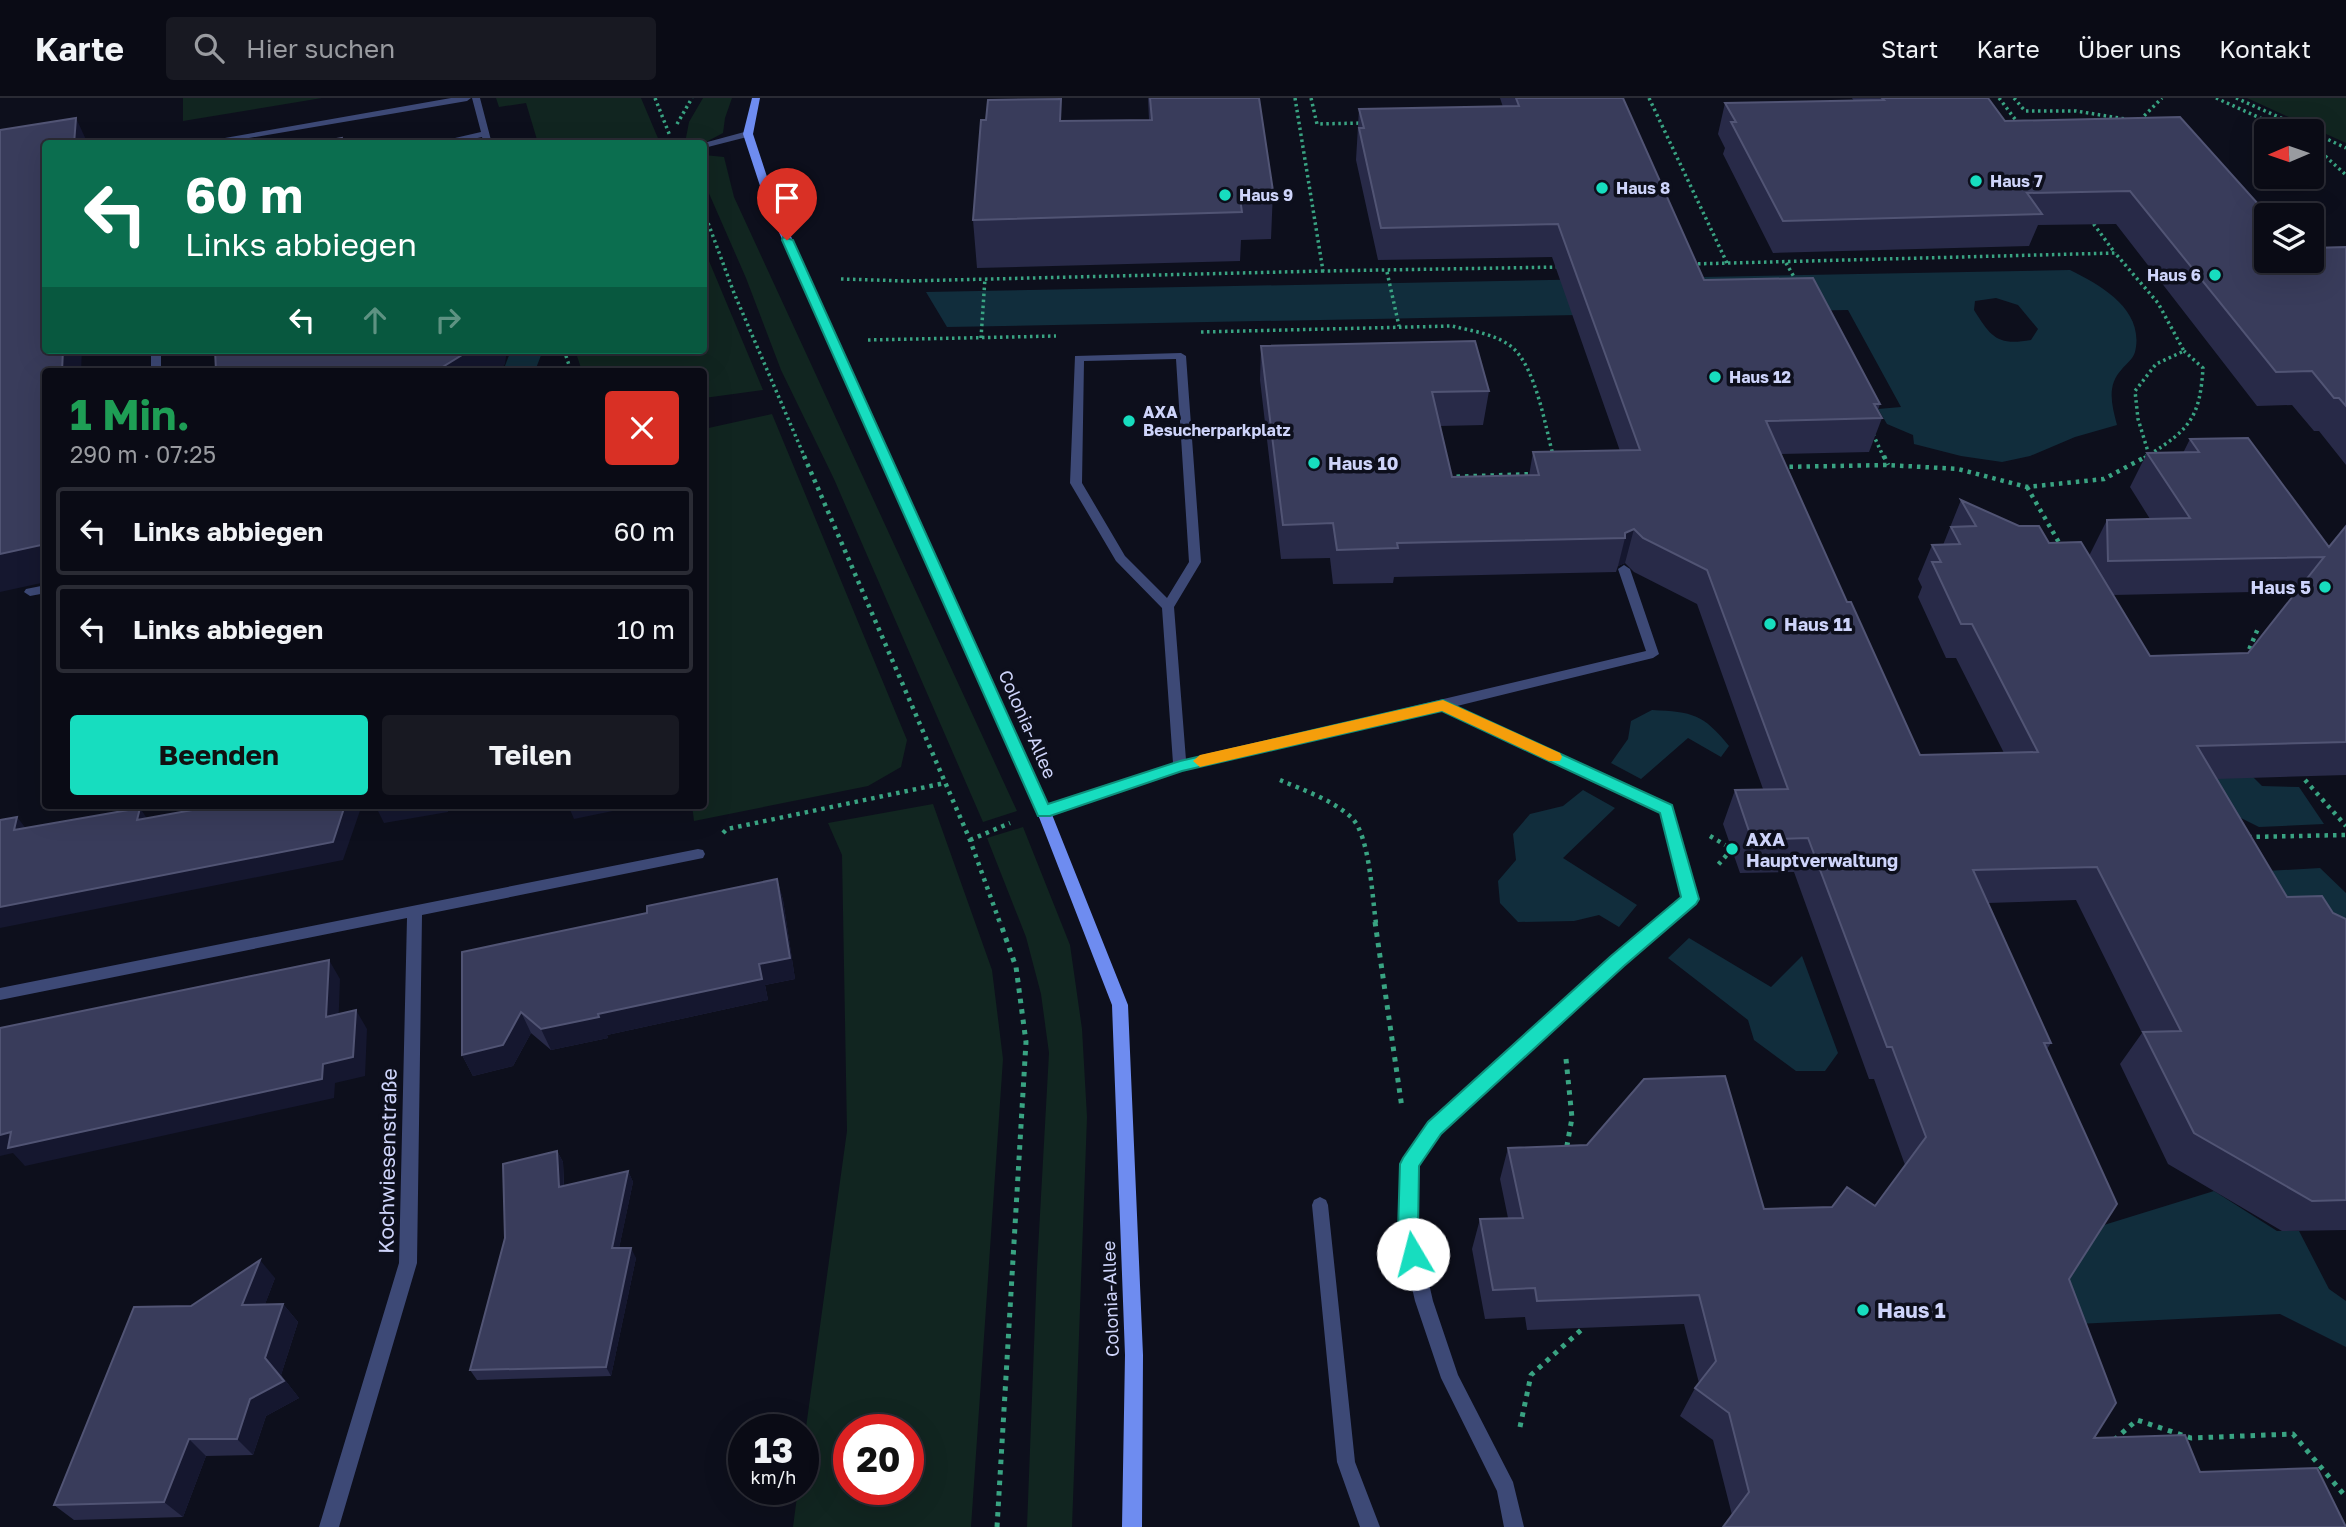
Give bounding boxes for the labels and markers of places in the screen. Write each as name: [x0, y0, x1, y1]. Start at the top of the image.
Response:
pin: [757, 168, 817, 240]
place label: Haus 7: [1990, 171, 2043, 191]
marker: Haus 7: [1968, 173, 1984, 189]
place label: Haus 8: [1616, 178, 1670, 198]
marker: Haus 8: [1594, 180, 1610, 196]
place label: Haus 9: [1239, 185, 1293, 205]
marker: Haus 9: [1217, 187, 1233, 203]
place label: Haus 6: [2147, 265, 2201, 285]
marker: Haus 6: [2207, 267, 2223, 283]
place label: Haus 12: [1729, 367, 1791, 387]
marker: Haus 12: [1707, 369, 1723, 385]
place label: AXA Besucherparkplatz: [1143, 402, 1291, 440]
marker: AXA Besucherparkplatz: [1121, 413, 1137, 429]
place label: Haus 10: [1328, 452, 1398, 474]
marker: Haus 10: [1306, 455, 1322, 471]
place label: Haus 5: [2251, 576, 2311, 598]
marker: Haus 5: [2317, 579, 2333, 595]
place label: Haus 11: [1784, 613, 1852, 635]
marker: Haus 11: [1762, 616, 1778, 632]
place label: AXA Hauptverwaltung: [1746, 828, 1898, 871]
marker: AXA Hauptverwaltung: [1724, 841, 1740, 857]
place label: Haus 1: [1877, 1297, 1946, 1323]
marker: Haus 1: [1855, 1302, 1871, 1318]

